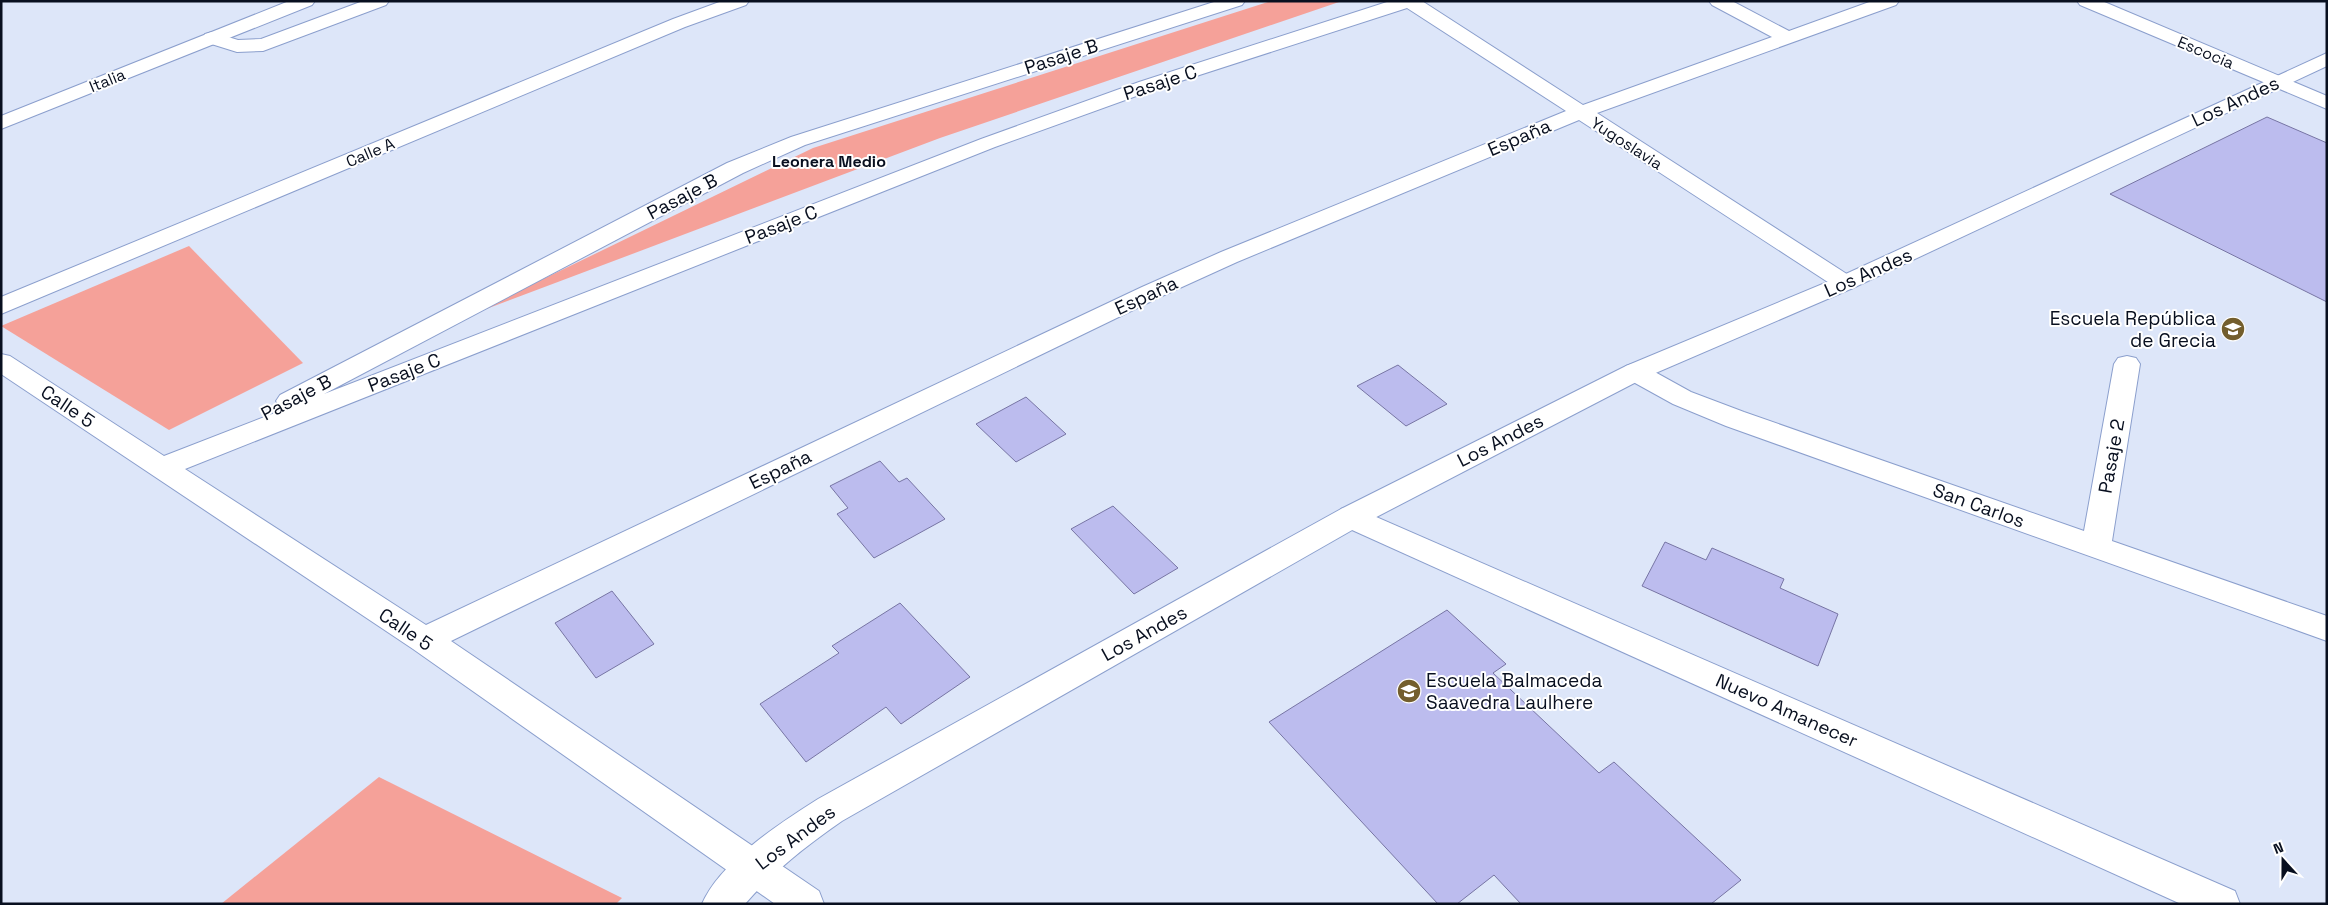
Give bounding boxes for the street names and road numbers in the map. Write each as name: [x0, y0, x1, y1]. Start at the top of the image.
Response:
street label: Escocia: [2174, 31, 2237, 74]
street label: Pasaje B: [1021, 33, 1101, 80]
street label: Pasaje C: [1120, 59, 1200, 106]
street label: Italia: [86, 64, 128, 97]
street label: Los Andes: [2187, 70, 2283, 133]
street label: Yugoslavia: [1587, 112, 1667, 174]
street label: España: [1484, 113, 1555, 162]
street label: Calle A: [343, 133, 398, 172]
street label: Pasaje B: [643, 167, 722, 225]
street label: Pasaje C: [741, 199, 821, 250]
street label: Los Andes: [1820, 242, 1916, 303]
street label: España: [1111, 270, 1182, 321]
street label: Pasaje C: [364, 347, 444, 398]
street label: Pasaje B: [257, 368, 336, 426]
street label: Calle 5: [36, 379, 100, 434]
street label: Los Andes: [1453, 408, 1548, 473]
street label: Pasaje 2: [2093, 417, 2130, 495]
street label: España: [745, 444, 816, 495]
street label: San Carlos: [1930, 477, 2028, 534]
street label: Los Andes: [1097, 600, 1191, 667]
street label: Calle 5: [374, 602, 438, 657]
street label: Nuevo Amanecer: [1712, 668, 1862, 753]
street label: Los Andes: [750, 799, 840, 876]

